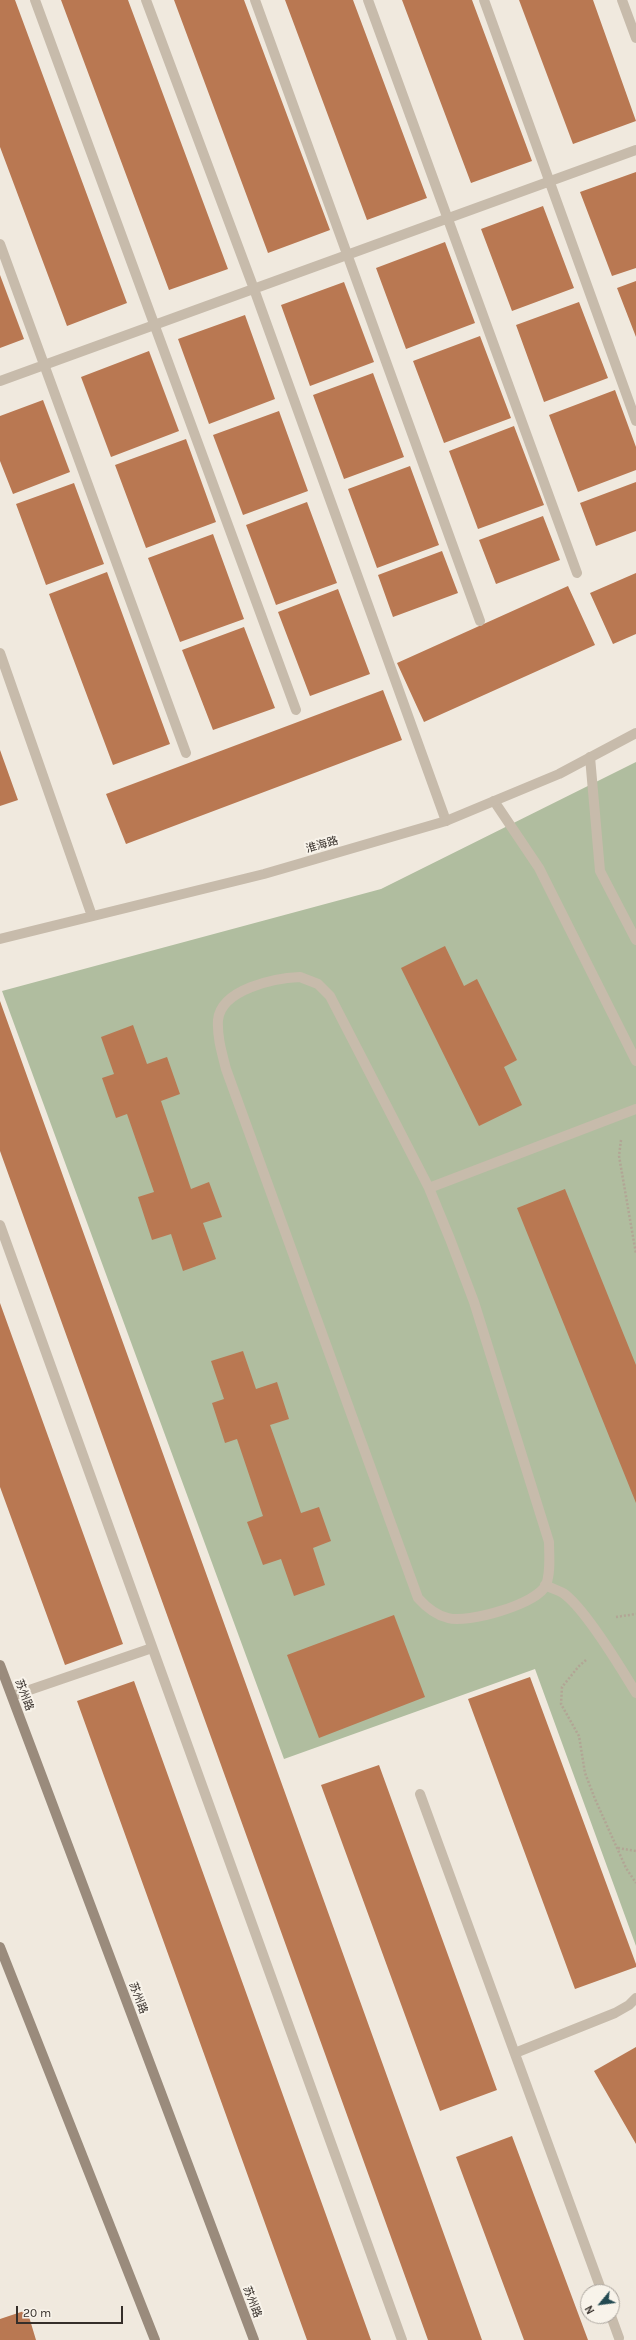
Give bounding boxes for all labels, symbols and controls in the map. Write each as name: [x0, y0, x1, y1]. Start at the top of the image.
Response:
street label: 淮海路: [304, 834, 340, 856]
street label: 苏州路: [12, 1677, 36, 1713]
street label: 苏州路: [126, 1980, 150, 2016]
street label: 苏州路: [240, 2284, 264, 2320]
north arrow: [580, 2284, 620, 2324]
scale bar: [18, 2298, 125, 2324]
text: N: [582, 2303, 598, 2316]
text: 20 m: [23, 2306, 51, 2320]

